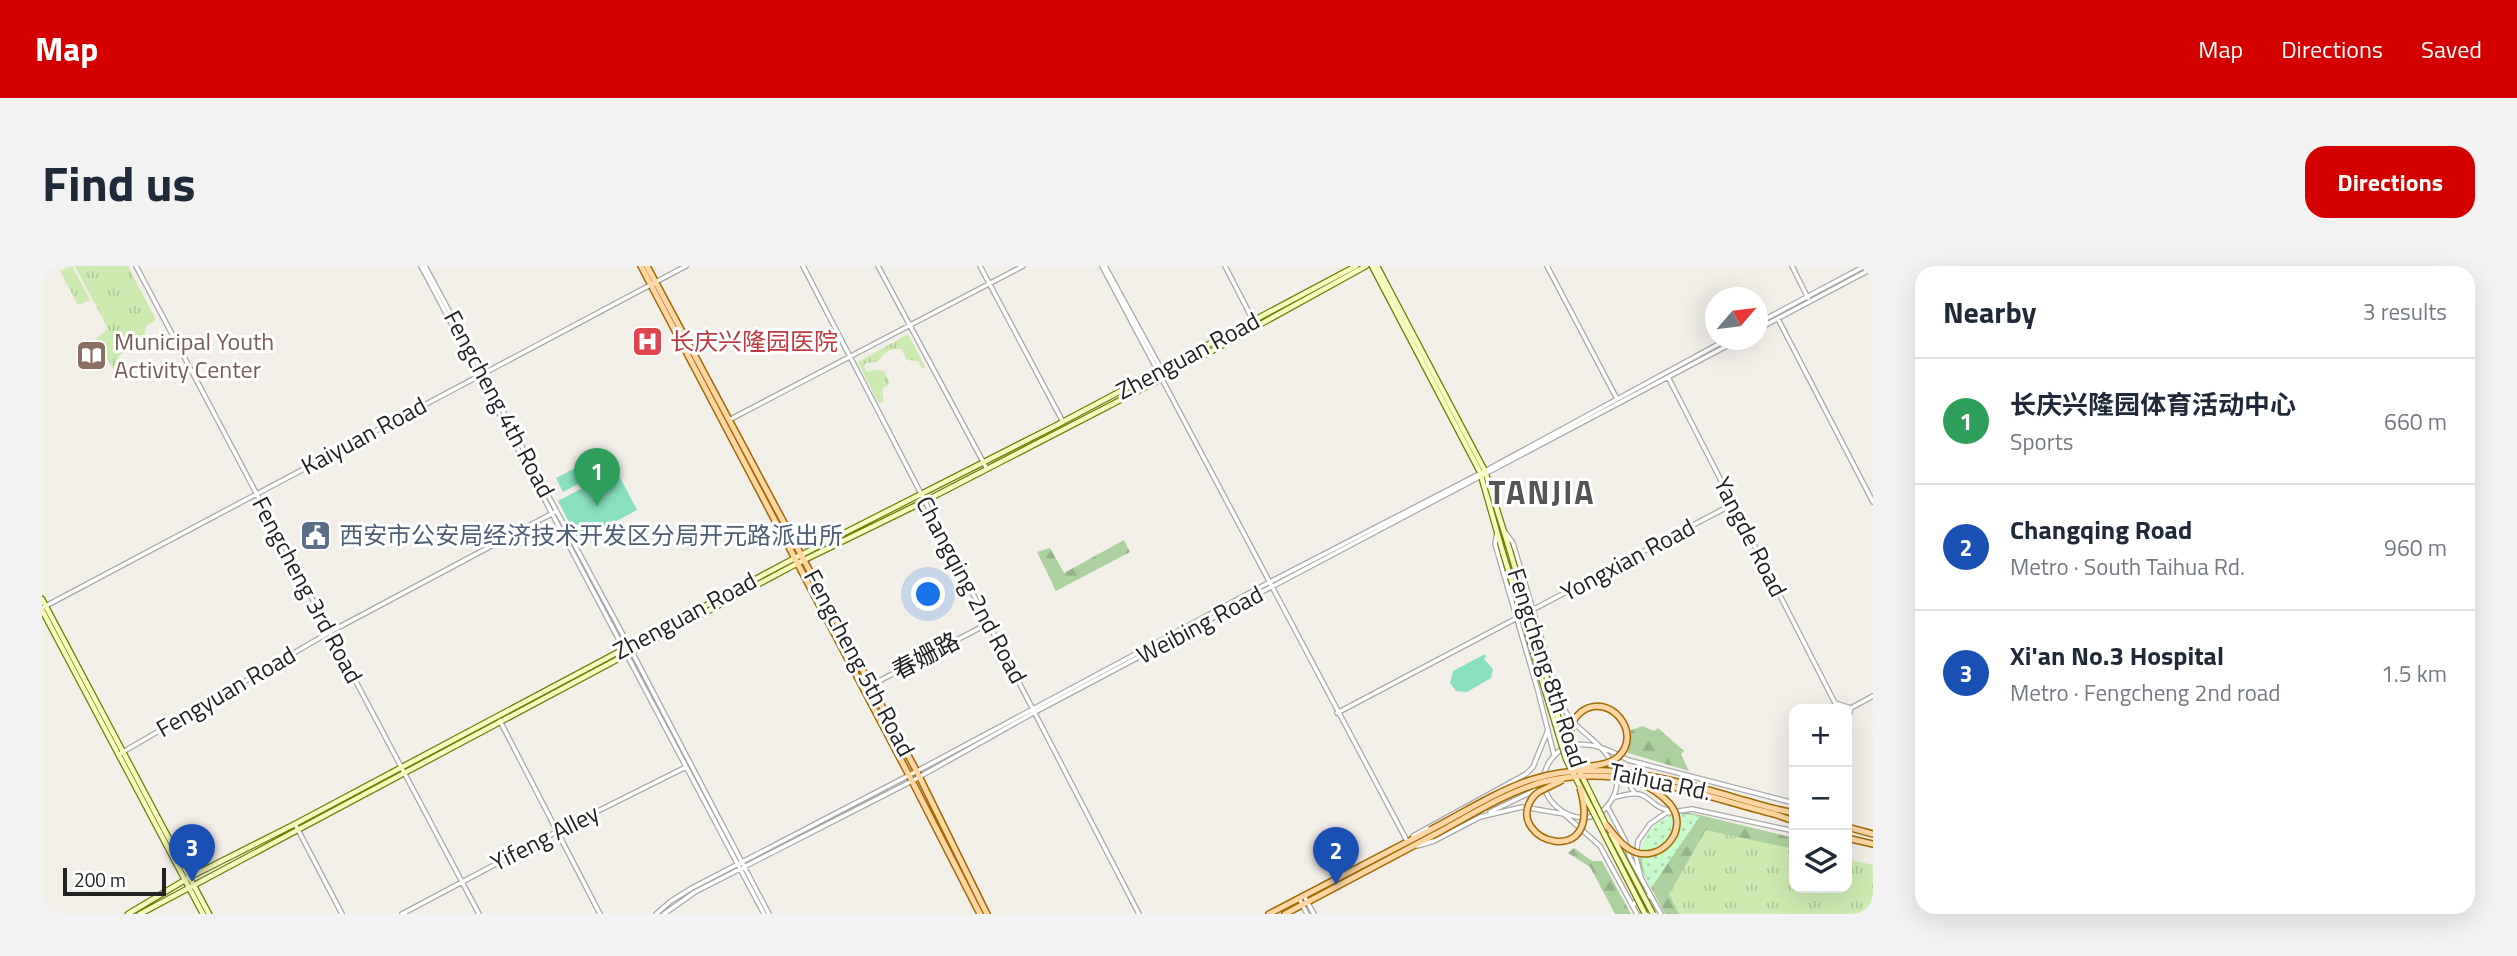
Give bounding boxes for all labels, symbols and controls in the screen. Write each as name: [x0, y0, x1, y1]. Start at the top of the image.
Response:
text: Map: [35, 24, 98, 74]
text: Map: [2198, 31, 2243, 67]
text: Directions: [2281, 31, 2383, 67]
text: Saved: [2421, 31, 2482, 67]
text: Find us: [42, 145, 196, 220]
button: Directions: [2305, 146, 2475, 218]
north arrow: [1705, 287, 1768, 350]
text: Nearby: [1943, 289, 2036, 335]
text: 3 results: [2363, 294, 2447, 329]
street label: Zhenguan Road: [1109, 302, 1266, 408]
street label: Fengcheng 4th Road: [435, 303, 564, 504]
place label: Municipal Youth Activity Center: [114, 323, 274, 387]
place label: 长庆兴隆园医院: [670, 323, 838, 359]
hospital icon: 长庆兴隆园医院: [630, 325, 664, 359]
library icon: Municipal Youth Activity Center: [74, 339, 108, 373]
text: 长庆兴隆园体育活动中心: [2010, 385, 2296, 424]
street label: Kaiyuan Road: [294, 387, 433, 483]
text: 1: [1960, 404, 1972, 439]
text: 660 m: [2384, 404, 2447, 439]
text: Sports: [2010, 424, 2073, 459]
pin: 1: [574, 448, 620, 506]
district label: TANJIA: [1488, 468, 1596, 516]
street label: Yangde Road: [1705, 470, 1797, 603]
street label: Changqing 2nd Road: [907, 489, 1037, 690]
street label: Fengcheng 3rd Road: [243, 490, 372, 689]
street label: Yongxian Road: [1554, 509, 1701, 610]
text: Changqing Road: [2010, 510, 2192, 549]
place label: 西安市公安局经济技术开发区分局开元路派出所: [339, 517, 843, 553]
public building icon: 西安市公安局经济技术开发区分局开元路派出所: [299, 519, 333, 553]
text: 2: [1960, 530, 1972, 565]
text: 960 m: [2384, 530, 2447, 565]
text: Metro · South Taihua Rd.: [2010, 549, 2245, 584]
street label: Zhenguan Road: [606, 562, 763, 668]
street label: Fengcheng 5th Road: [795, 562, 924, 763]
street label: Fengcheng 8th Road: [1499, 563, 1597, 772]
street label: Weibing Road: [1130, 576, 1269, 673]
your location: [911, 577, 945, 611]
street label: 春姗路: [885, 622, 966, 688]
text: Xi'an No.3 Hospital: [2010, 636, 2224, 675]
street label: Fengyuan Road: [149, 637, 302, 746]
text: 3: [1960, 656, 1972, 691]
text: 1.5 km: [2381, 656, 2447, 691]
text: Metro · Fengcheng 2nd road: [2010, 675, 2281, 710]
map controls: [1789, 704, 1852, 893]
button: +: [1789, 704, 1852, 767]
street label: Taihua Rd.: [1606, 753, 1714, 809]
button: −: [1789, 767, 1852, 830]
street label: Yifeng Alley: [484, 794, 605, 880]
pin: 3: [169, 824, 215, 882]
pin: 2: [1313, 827, 1359, 885]
button: layers: [1789, 830, 1852, 893]
scale bar: [63, 865, 166, 897]
text: 200 m: [74, 865, 126, 894]

